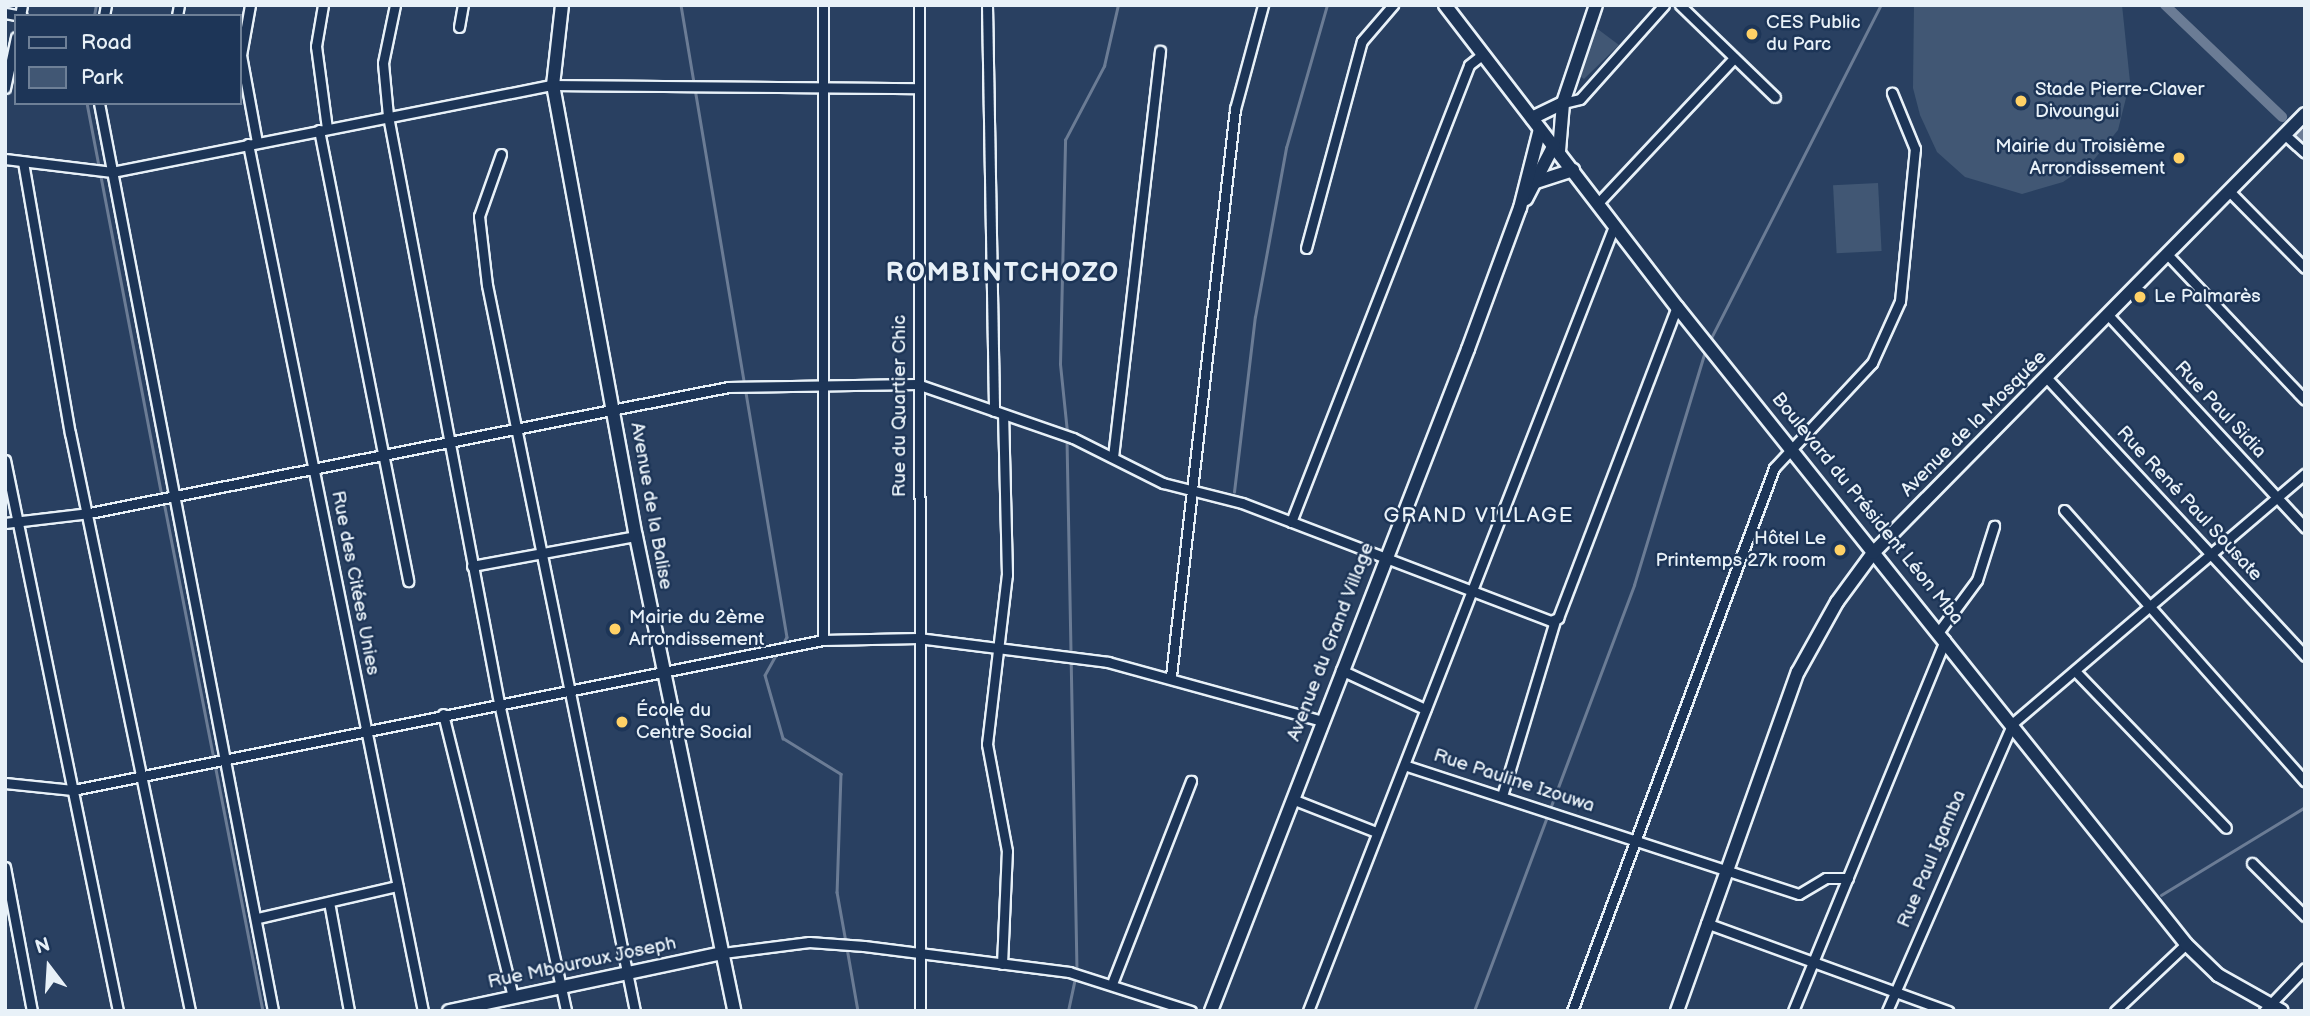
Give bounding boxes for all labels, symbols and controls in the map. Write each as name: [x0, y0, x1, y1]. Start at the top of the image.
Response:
place label: CES Public du Parc: [1766, 12, 1861, 56]
legend: [14, 14, 242, 105]
marker: CES Public du Parc: [1744, 26, 1760, 42]
text: Road: [81, 30, 132, 55]
text: Park: [81, 65, 123, 90]
place label: Stade Pierre-Claver Divoungui: [2035, 79, 2204, 123]
marker: Stade Pierre-Claver Divoungui: [2013, 93, 2029, 109]
place label: Mairie du Troisième Arrondissement: [1995, 136, 2165, 180]
marker: Mairie du Troisième Arrondissement: [2171, 150, 2187, 166]
district label: ROMBINTCHOZO: [887, 258, 1119, 290]
place label: Le Palmarès: [2154, 286, 2261, 308]
marker: Le Palmarès: [2132, 289, 2148, 305]
street label: Rue du Quartier Chic: [889, 315, 911, 497]
street label: Avenue de la Mosquée: [1896, 346, 2052, 502]
street label: Rue Paul Sidia: [2169, 357, 2271, 463]
street label: Boulevard du Président Léon Mba: [1766, 388, 1968, 630]
street label: Avenue de la Balise: [625, 421, 677, 591]
street label: Rue René Paul Sousate: [2111, 422, 2267, 586]
street label: Rue des Citées Unies: [326, 489, 384, 677]
district label: GRAND VILLAGE: [1385, 503, 1573, 529]
place label: Hôtel Le Printemps 27k room: [1655, 528, 1826, 572]
street label: Avenue du Grand Village: [1283, 539, 1379, 745]
marker: Hôtel Le Printemps 27k room: [1832, 542, 1848, 558]
place label: Mairie du 2ème Arrondissement: [629, 607, 765, 651]
marker: Mairie du 2ème Arrondissement: [607, 621, 623, 637]
place label: École du Centre Social: [636, 700, 752, 744]
marker: École du Centre Social: [614, 714, 630, 730]
street label: Rue Pauline Izouwa: [1431, 744, 1597, 818]
street label: Rue Paul Igamba: [1893, 787, 1971, 931]
north arrow: [14, 932, 84, 1002]
street label: Rue Mbouroux Joseph: [485, 932, 679, 994]
text: N: [33, 933, 53, 960]

